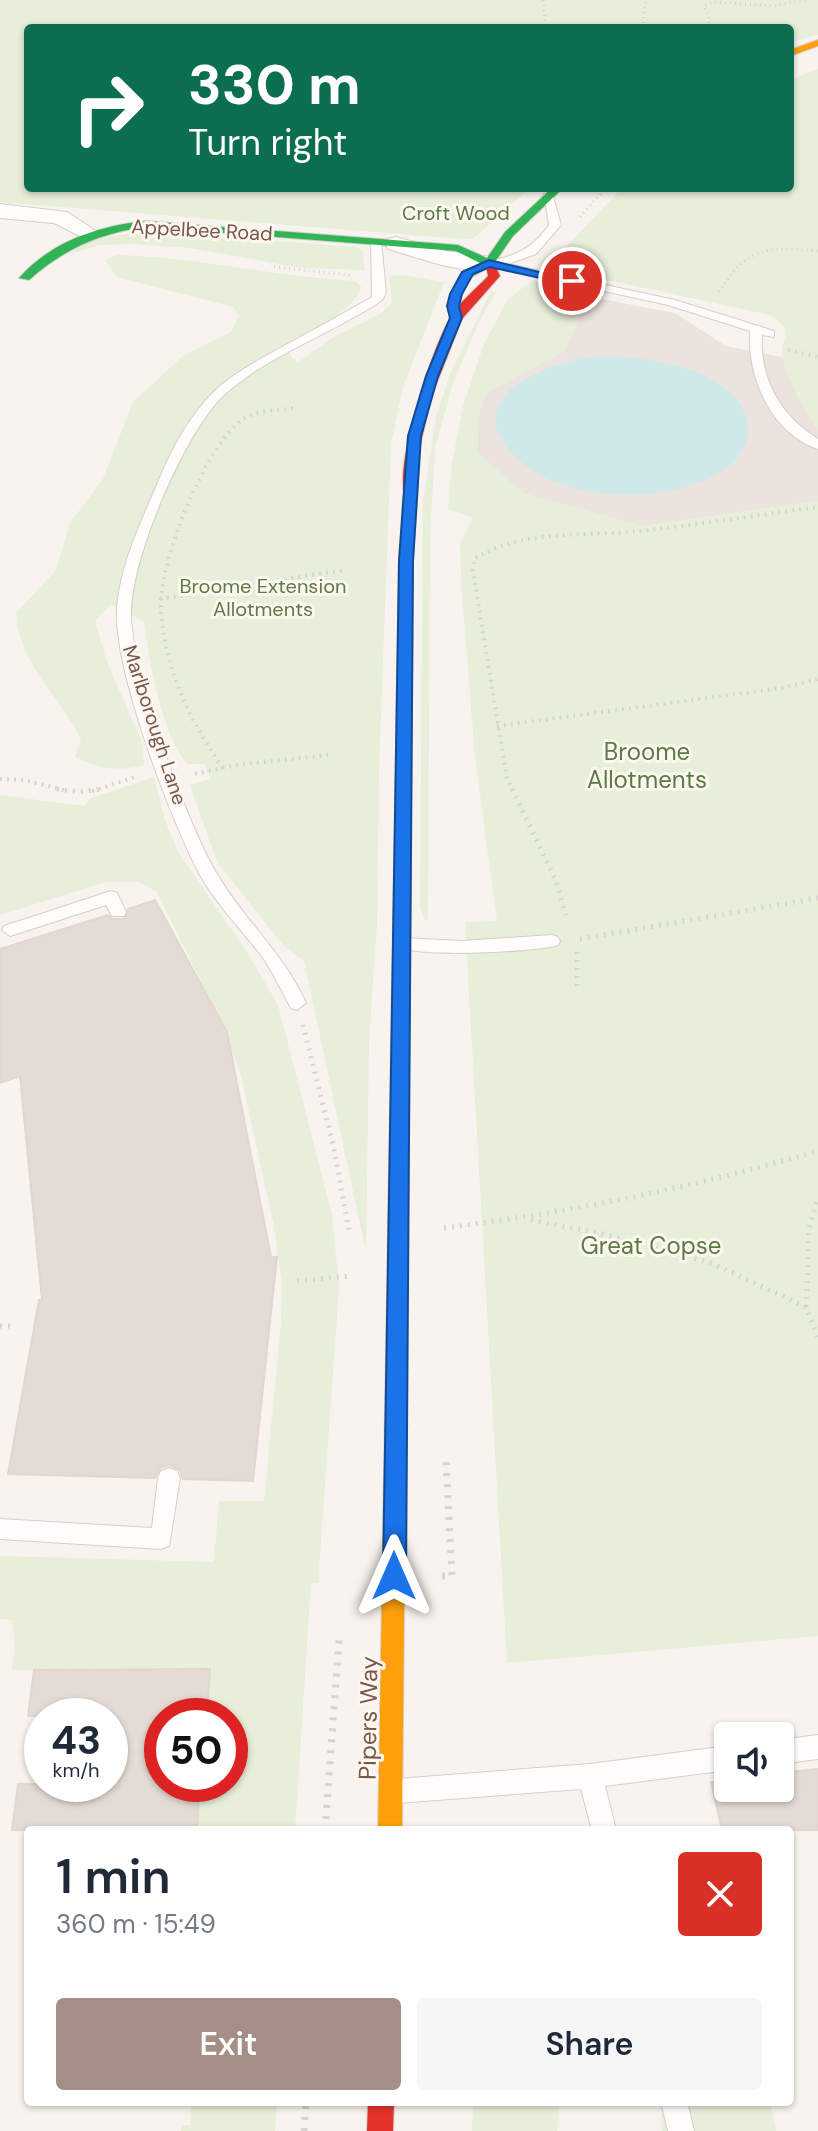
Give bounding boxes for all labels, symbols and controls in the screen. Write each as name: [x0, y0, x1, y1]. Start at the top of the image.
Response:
text: 330 m: [188, 48, 361, 121]
icon: right: [56, 56, 160, 160]
text: Turn right: [188, 119, 347, 166]
park label: Croft Wood: [402, 200, 510, 226]
street label: Appelbee Road: [131, 213, 273, 247]
pin: [538, 247, 606, 315]
icon: arrive: [550, 259, 594, 303]
park label: Broome Extension Allotments: [179, 573, 347, 622]
street label: Marlborough Lane: [117, 642, 193, 808]
park label: Broome Allotments: [587, 736, 707, 795]
park label: Great Copse: [581, 1230, 721, 1261]
position arrow: [352, 1534, 436, 1618]
street label: Pipers Way: [351, 1656, 385, 1780]
speed limit sign: 50: [144, 1698, 248, 1802]
text: 43: [51, 1714, 101, 1766]
map controls: [714, 1722, 794, 1802]
button: sound: [714, 1722, 794, 1802]
text: km/h: [52, 1757, 100, 1783]
text: 1 min: [56, 1845, 171, 1908]
button: close: [678, 1852, 762, 1936]
text: 360 m · 15:49: [56, 1907, 216, 1941]
button: Exit: [56, 1998, 401, 2090]
button: Share: [417, 1998, 762, 2090]

